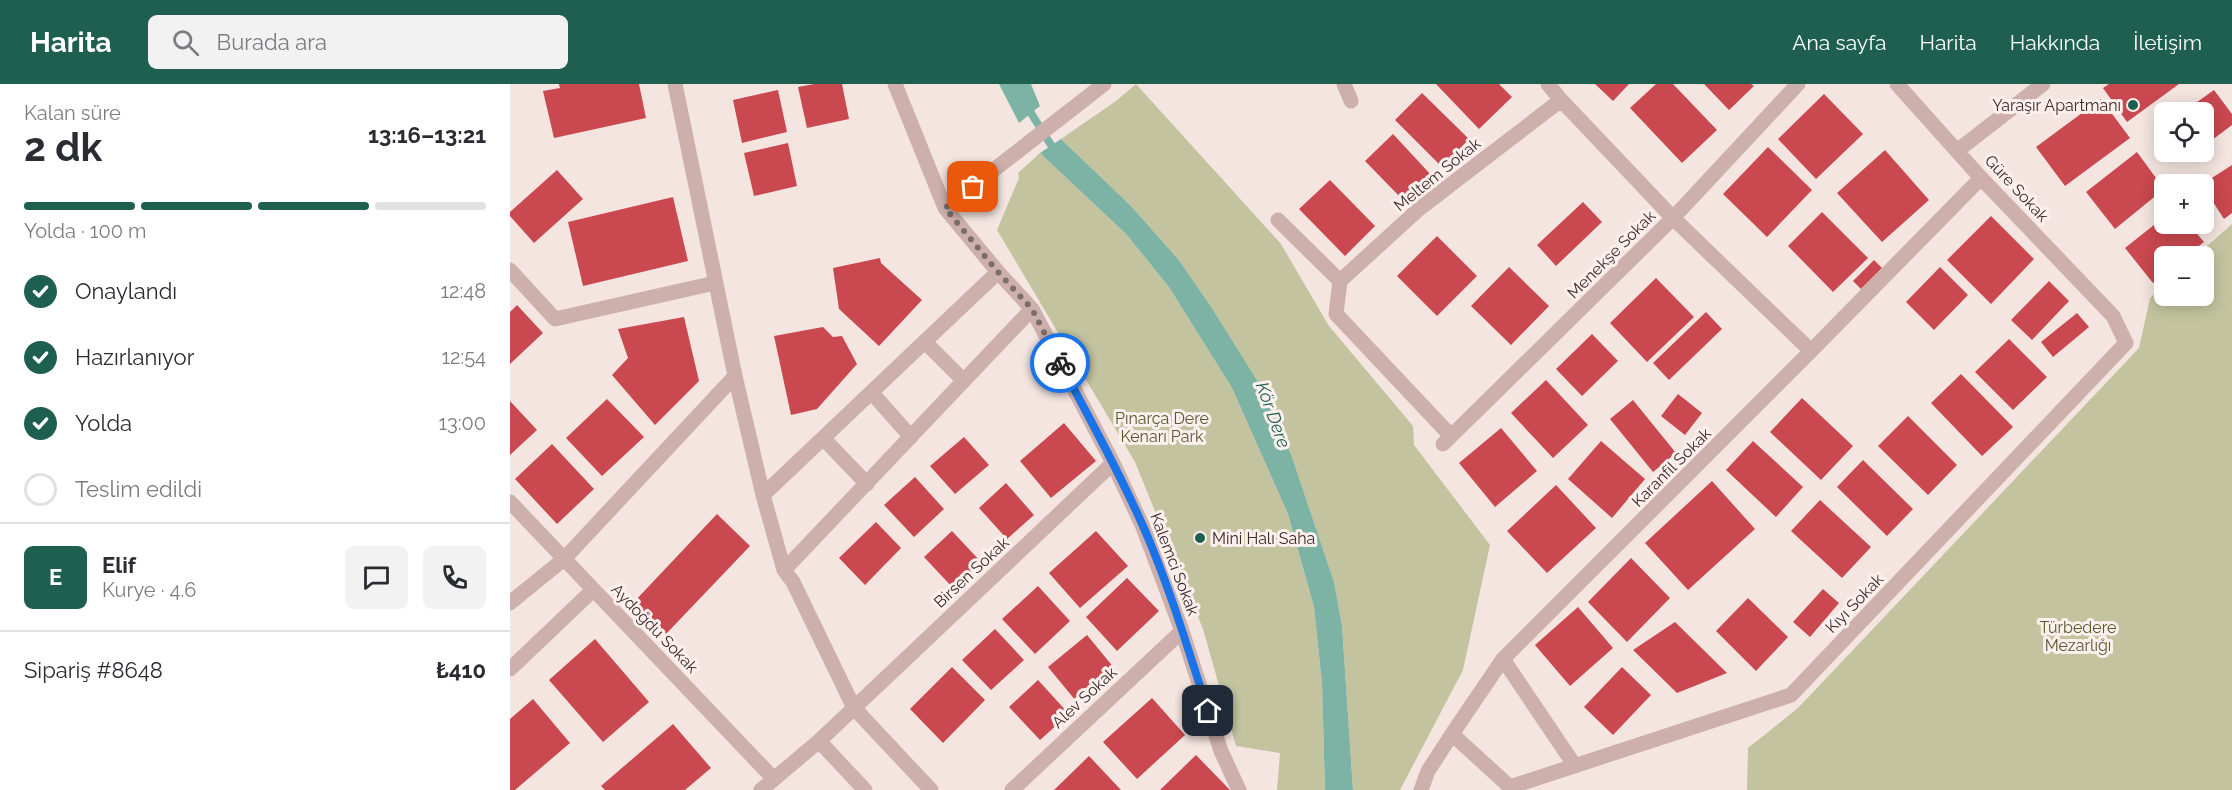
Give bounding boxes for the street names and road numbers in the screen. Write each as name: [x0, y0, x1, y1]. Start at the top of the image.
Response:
street label: Meltem Sokak: [1390, 133, 1485, 215]
street label: Güre Sokak: [1981, 151, 2053, 226]
street label: Menekşe Sokak: [1563, 206, 1660, 302]
street label: Karanfil Sokak: [1628, 423, 1715, 511]
street label: Kalemci Sokak: [1146, 510, 1203, 619]
street label: Birsen Sokak: [930, 533, 1013, 612]
street label: Kıyı Sokak: [1822, 569, 1888, 637]
street label: Aydoğdu Sokak: [607, 580, 702, 677]
street label: Alev Sokak: [1048, 662, 1121, 732]

